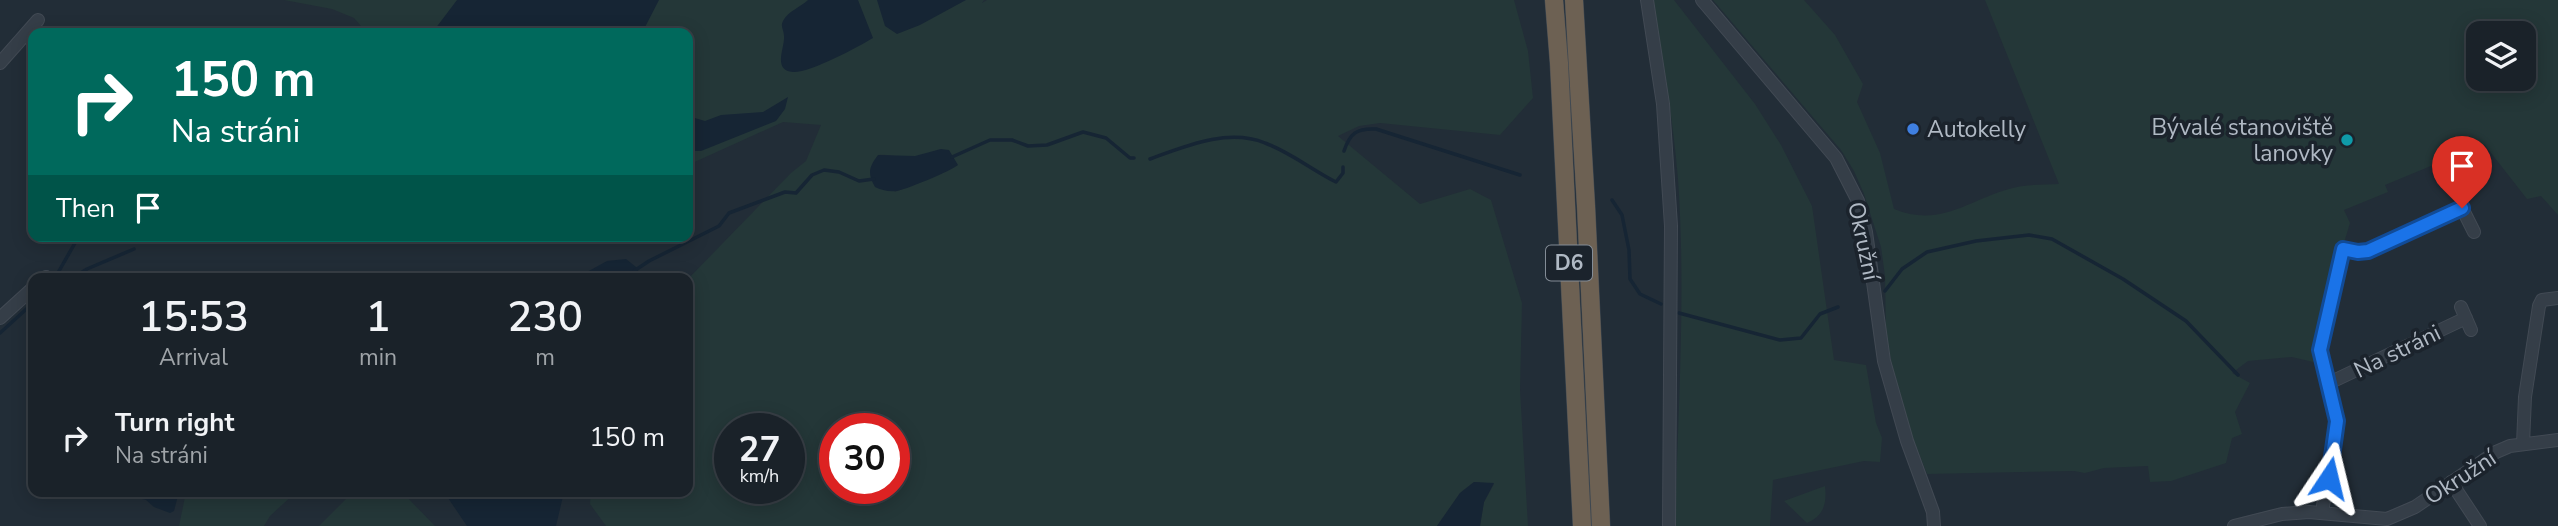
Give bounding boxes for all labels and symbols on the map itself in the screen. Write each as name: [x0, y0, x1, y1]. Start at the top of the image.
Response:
place label: Bývalé stanoviště lanovky: [2151, 112, 2333, 169]
place label: Autokelly: [1927, 114, 2026, 145]
marker: Autokelly: [1905, 121, 1921, 137]
marker: Bývalé stanoviště lanovky: [2339, 132, 2355, 148]
pin: [2432, 136, 2492, 208]
street label: Okružní: [1840, 199, 1887, 285]
road number: D6: [1546, 246, 1592, 280]
street label: Na stráni: [2349, 317, 2446, 386]
speed limit sign: 30: [819, 413, 910, 504]
position arrow: [2292, 441, 2366, 515]
street label: Okružní: [2419, 442, 2503, 512]

